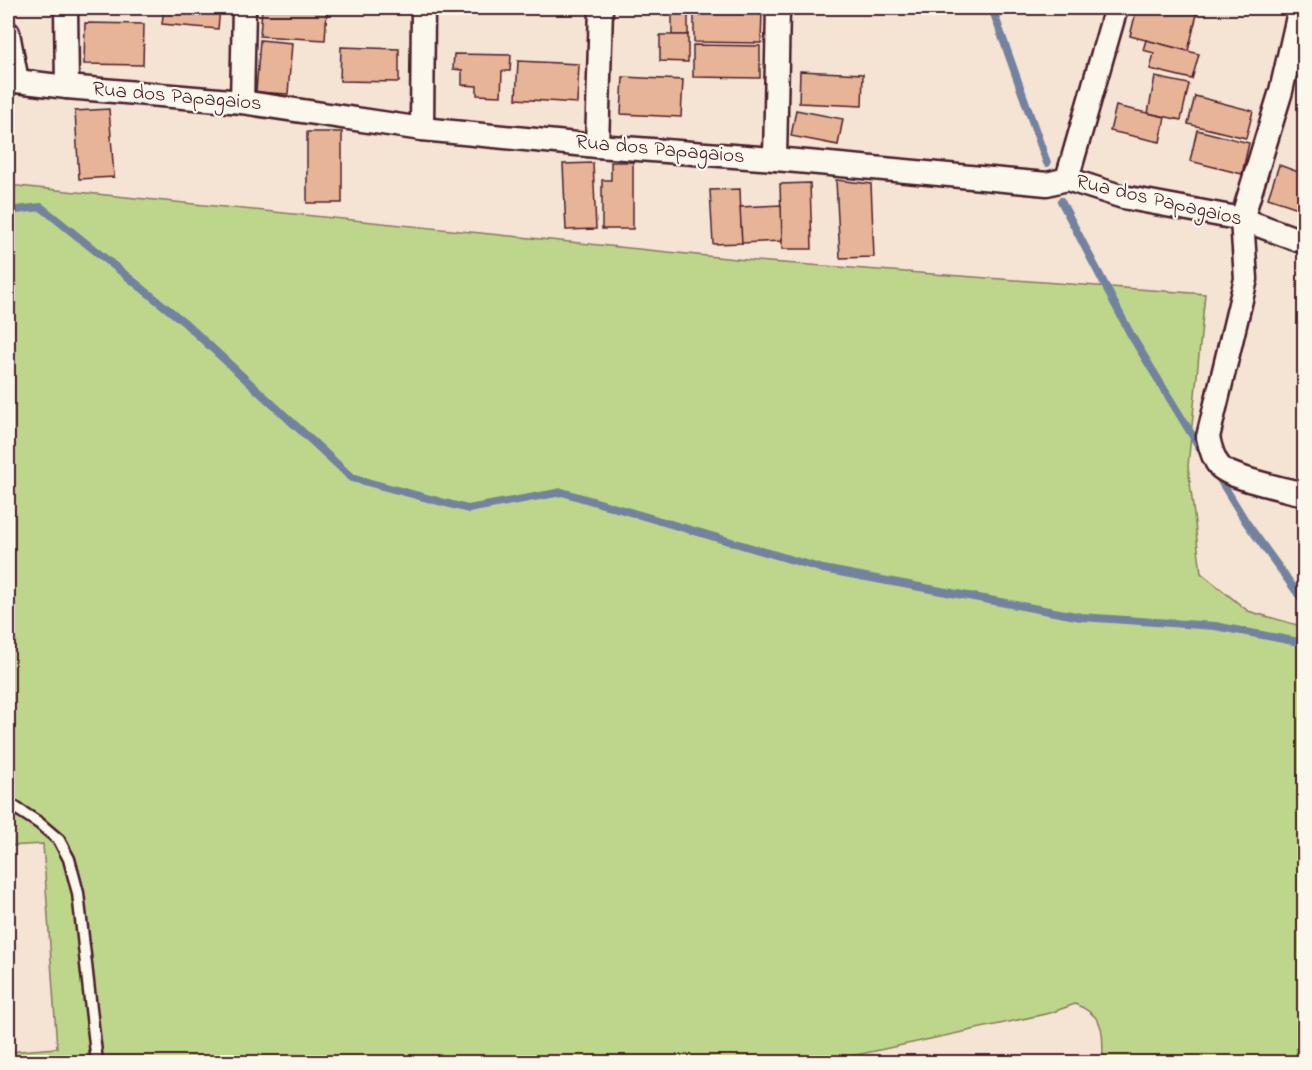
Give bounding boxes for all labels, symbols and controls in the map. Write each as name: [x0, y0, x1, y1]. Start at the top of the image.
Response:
street label: Rua dos Papagaios: [91, 75, 263, 121]
street label: Rua dos Papagaios: [574, 128, 746, 174]
street label: Rua dos Papagaios: [1072, 167, 1245, 237]

